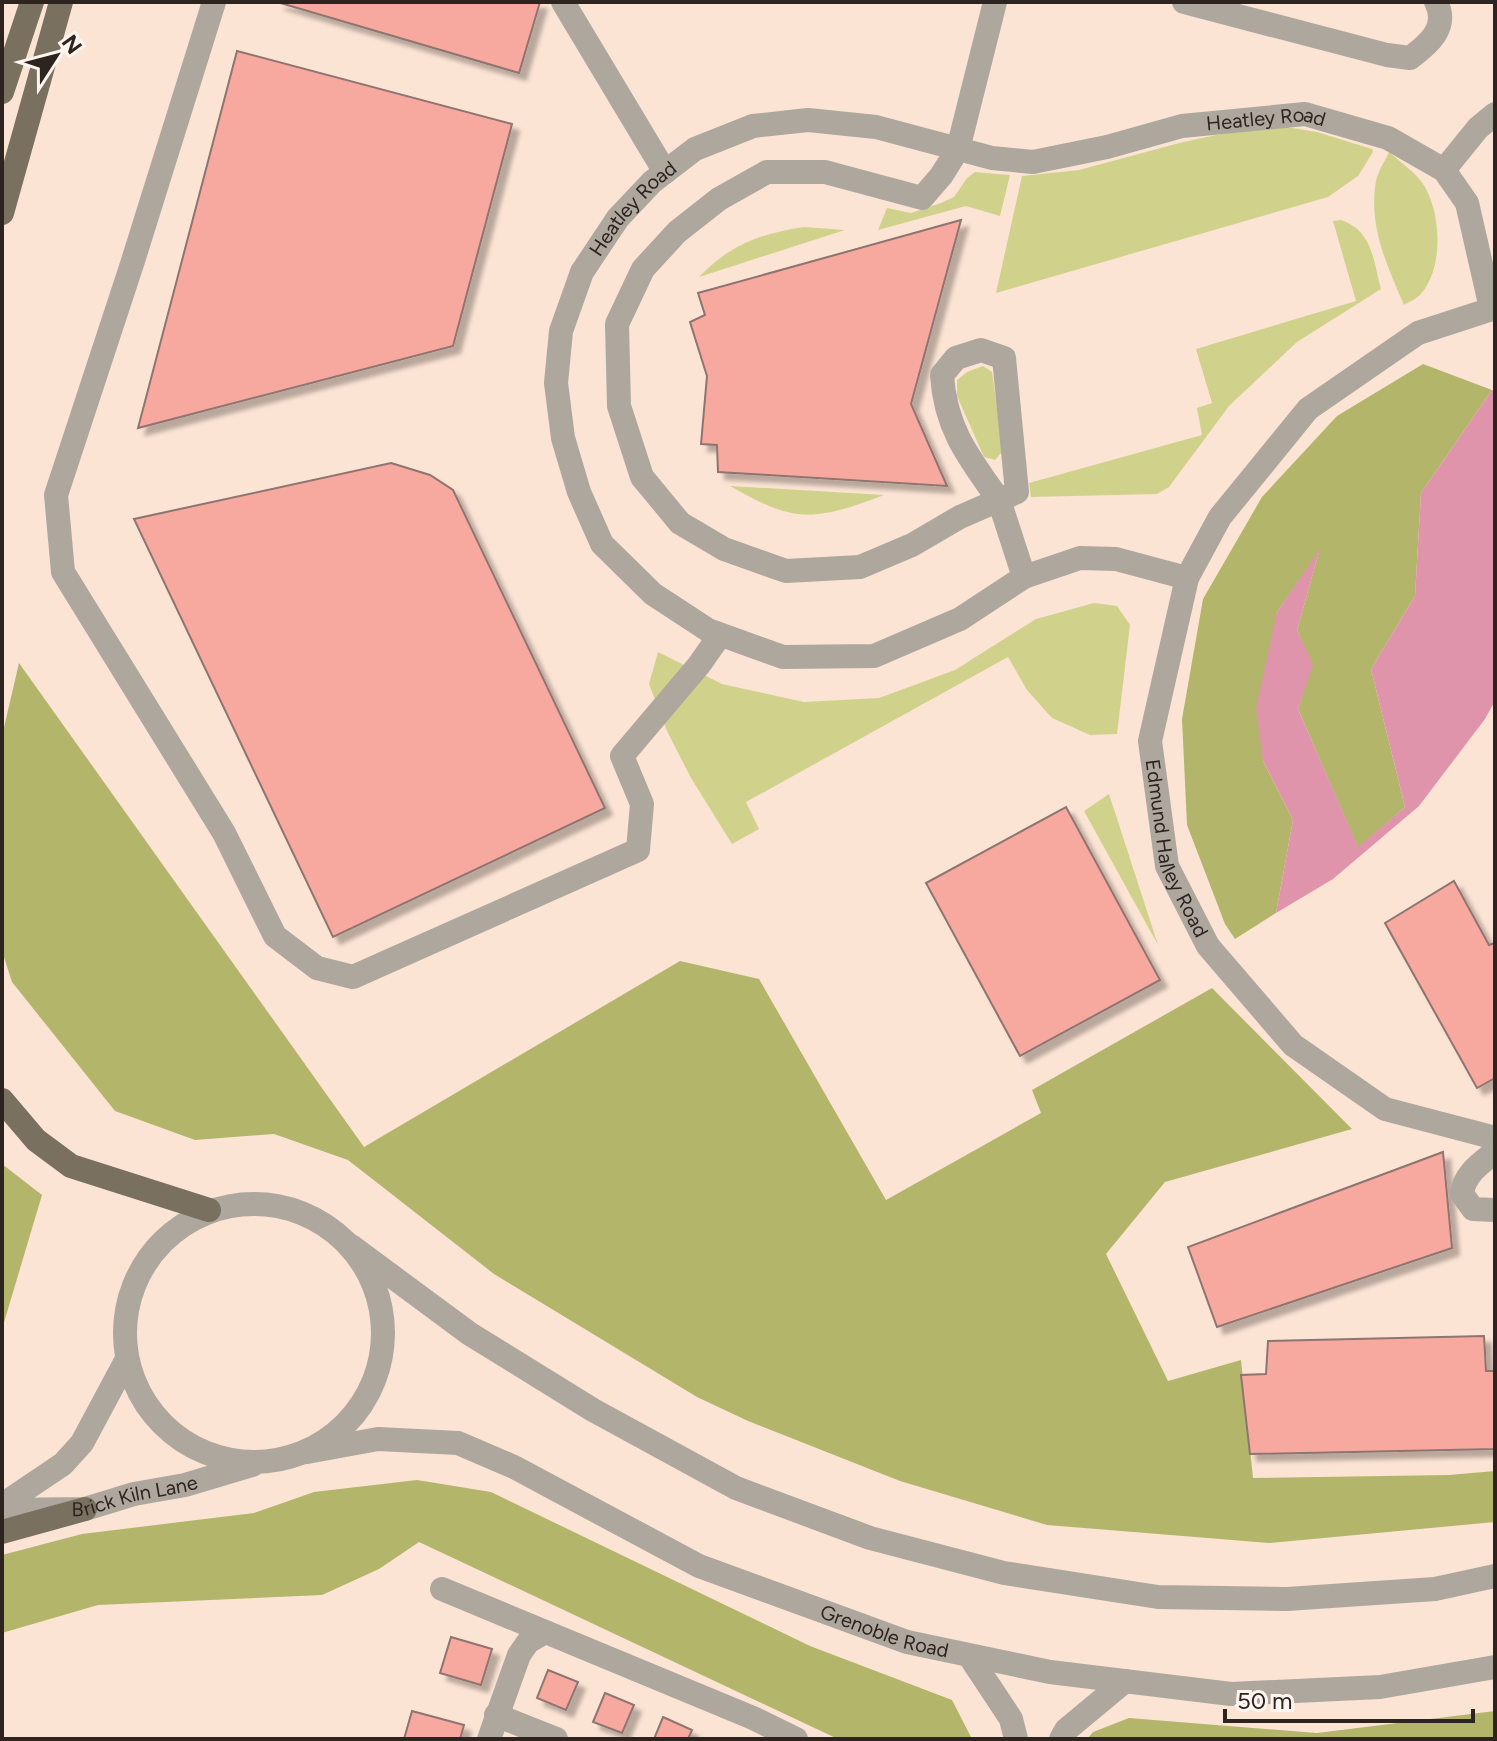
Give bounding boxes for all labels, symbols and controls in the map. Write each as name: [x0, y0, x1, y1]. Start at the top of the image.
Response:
north arrow: [16, 16, 96, 96]
text: N: [56, 30, 88, 59]
street label: Heatley Road: [1205, 102, 1329, 136]
street label: Heatley Road: [584, 156, 681, 261]
street label: Edmund Halley Road: [1141, 758, 1213, 941]
street label: Brick Kiln Lane: [71, 1470, 201, 1521]
street label: Grenoble Road: [817, 1599, 951, 1662]
scale bar: [1225, 1673, 1473, 1723]
text: 50 m: [1237, 1686, 1293, 1715]

